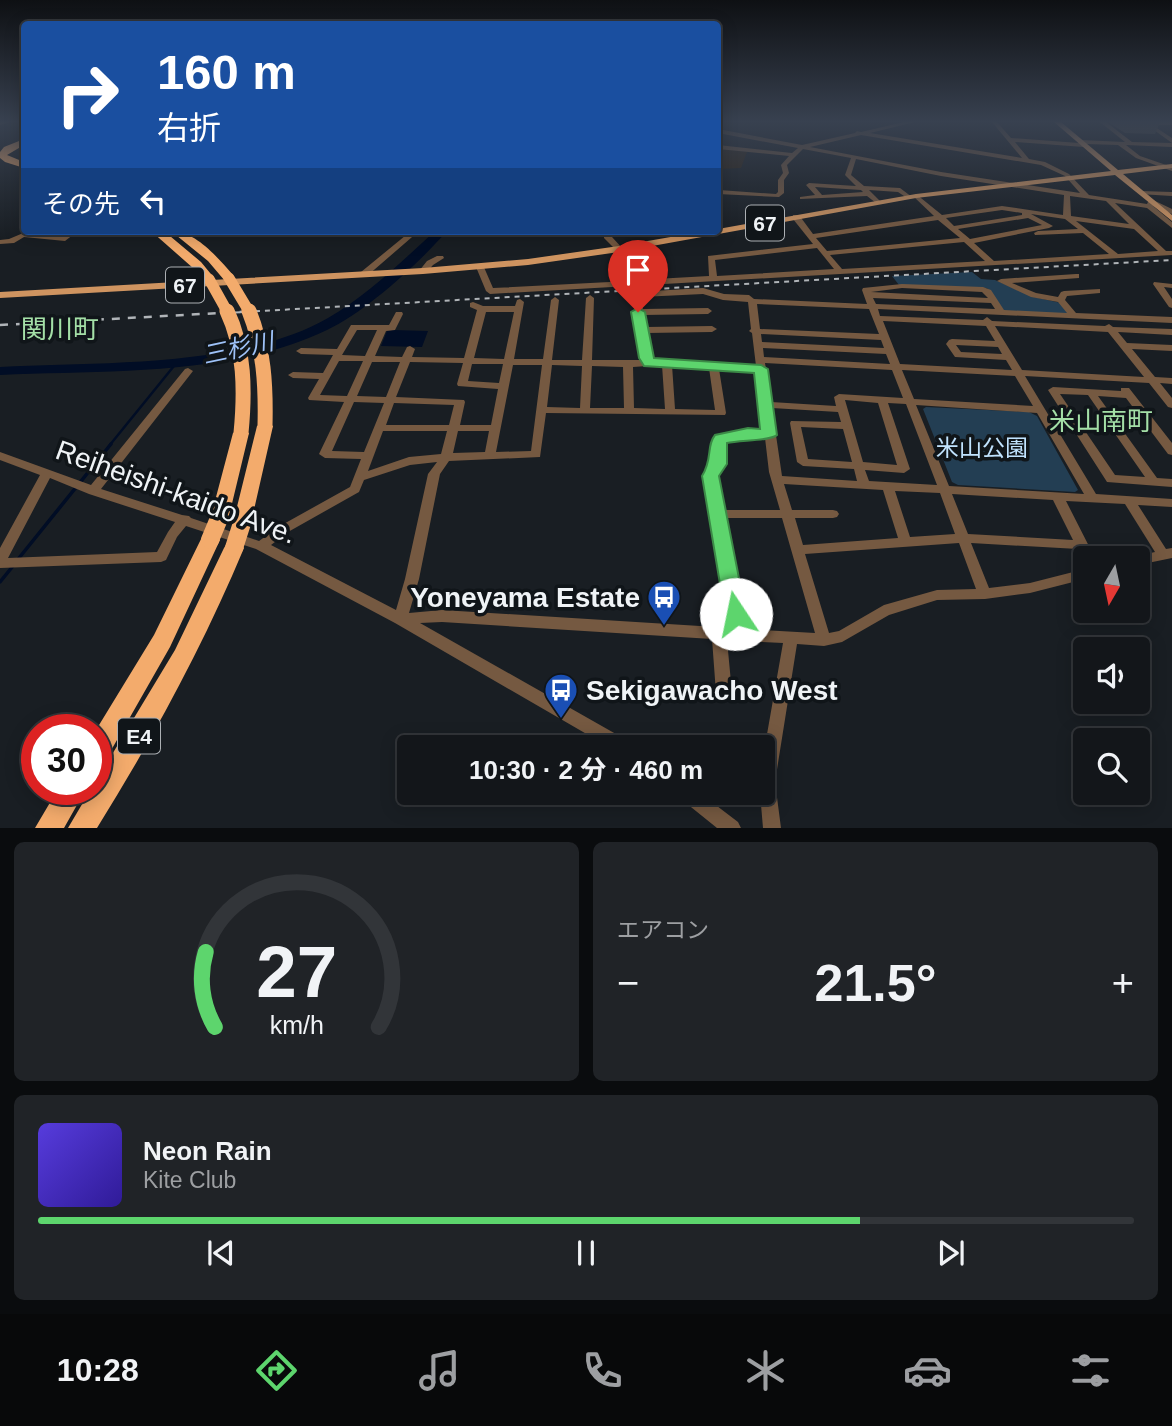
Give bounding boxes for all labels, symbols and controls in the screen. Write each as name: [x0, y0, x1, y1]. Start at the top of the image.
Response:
text: 160 m: [157, 45, 296, 99]
icon: right: [42, 49, 133, 140]
text: 右折: [157, 110, 221, 146]
icon: left: [134, 182, 172, 220]
text: その先: [42, 189, 120, 219]
road number: 67: [746, 206, 784, 241]
pin: [608, 240, 668, 312]
icon: arrive: [619, 251, 657, 289]
road number: 67: [166, 268, 204, 302]
district label: 関川町: [21, 314, 99, 344]
water label: 三杉川: [200, 327, 279, 369]
district label: 米山南町: [1049, 406, 1153, 436]
street label: Reiheishi-kaido Ave.: [52, 434, 300, 550]
park label: 米山公園: [936, 435, 1028, 461]
north arrow: [1073, 546, 1150, 623]
map controls: [1073, 546, 1150, 805]
position arrow: [699, 577, 773, 651]
bus stop icon: Yoneyama Estate: [645, 578, 683, 627]
place label: Yoneyama Estate: [410, 582, 640, 613]
button: sound: [1073, 637, 1150, 714]
bus stop icon: Sekigawacho West: [542, 671, 580, 720]
place label: Sekigawacho West: [586, 675, 838, 706]
speed limit sign: 30: [21, 714, 112, 805]
road number: E4: [118, 718, 160, 754]
button: search: [1073, 728, 1150, 805]
text: 10:30 · 2 分 · 460 m: [469, 755, 703, 785]
text: エアコン: [617, 917, 709, 943]
text: 27: [256, 932, 337, 1013]
text: 21.5°: [814, 954, 937, 1012]
text: −: [617, 962, 639, 1004]
text: +: [1112, 962, 1134, 1004]
text: km/h: [269, 1011, 324, 1039]
text: Neon Rain: [143, 1136, 272, 1166]
text: Kite Club: [143, 1167, 236, 1193]
icon: previous: [202, 1234, 240, 1272]
icon: pause: [567, 1234, 605, 1272]
icon: next: [932, 1234, 970, 1272]
icon: directions: [252, 1346, 301, 1395]
icon: music: [415, 1346, 464, 1395]
icon: phone: [578, 1346, 627, 1395]
icon: climate: [741, 1346, 790, 1395]
icon: car: [903, 1346, 952, 1395]
icon: filters: [1066, 1346, 1115, 1395]
text: 10:28: [57, 1352, 139, 1388]

